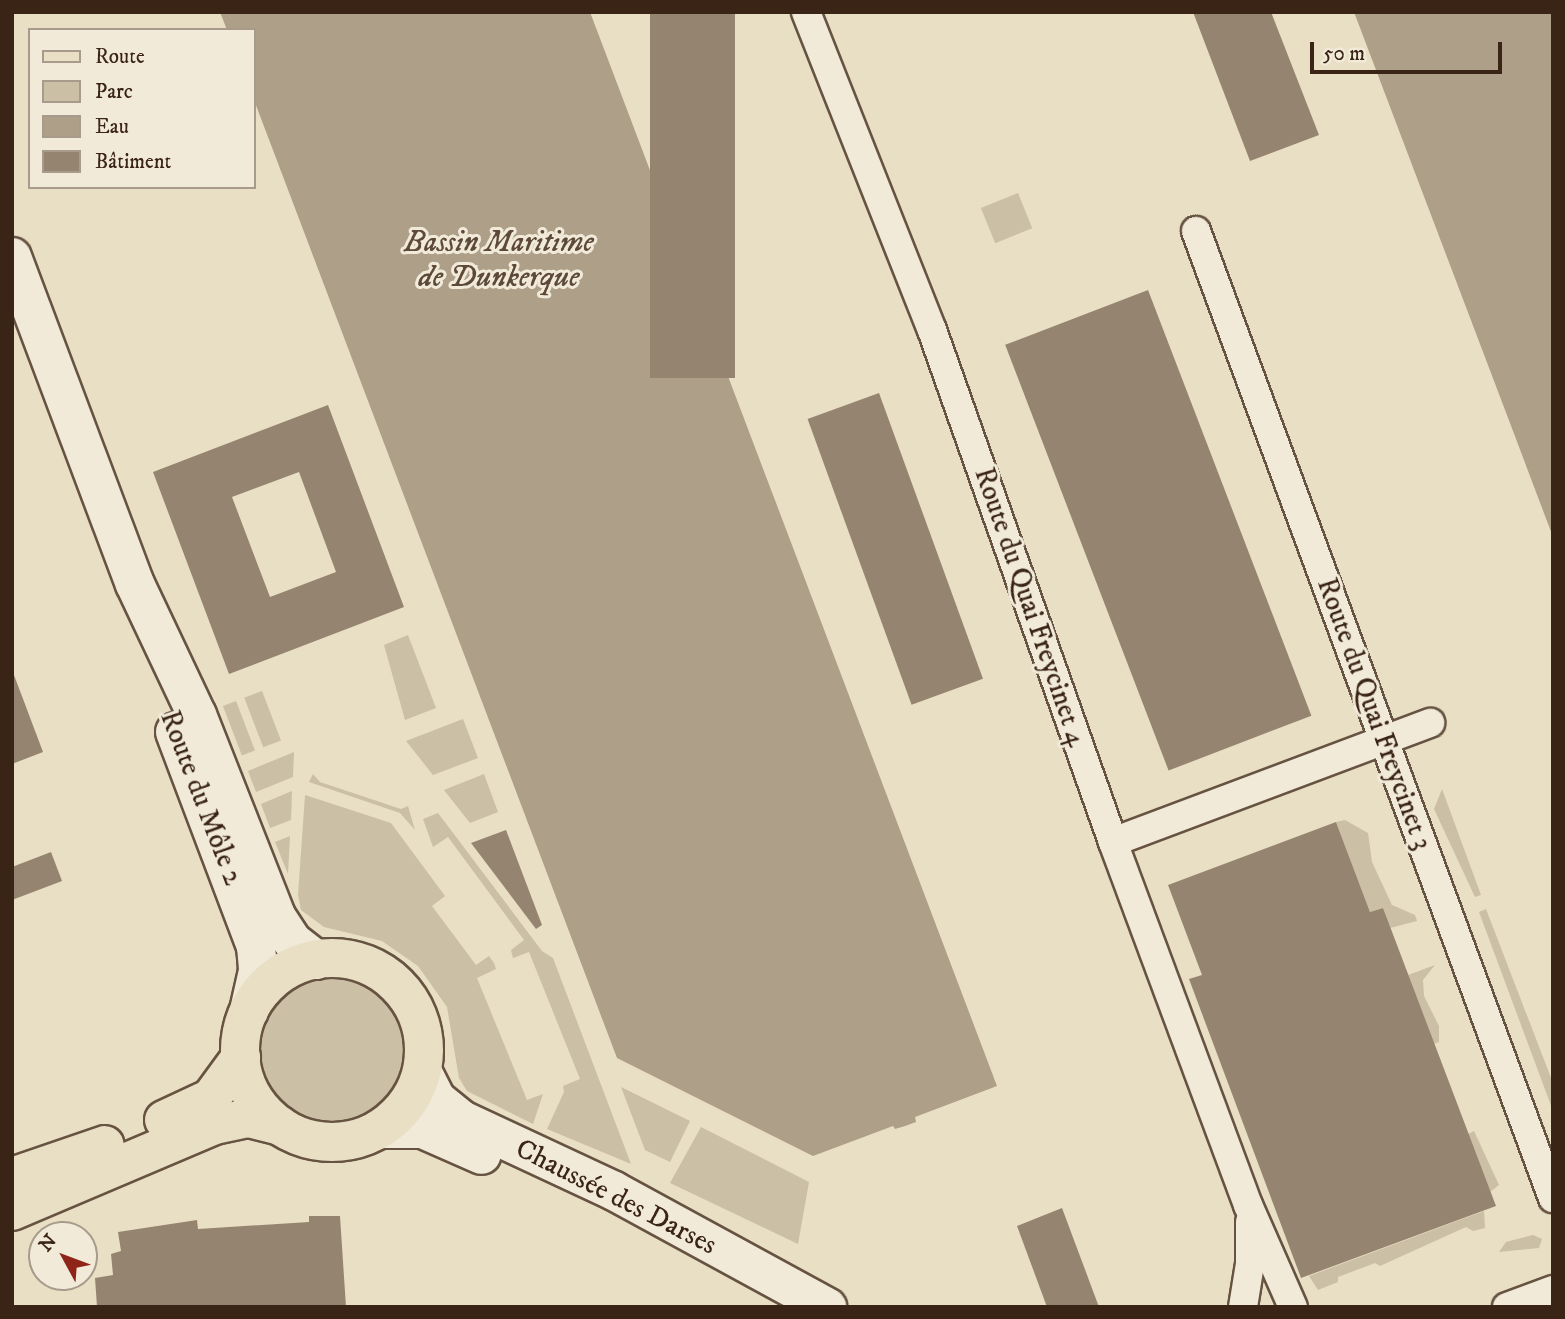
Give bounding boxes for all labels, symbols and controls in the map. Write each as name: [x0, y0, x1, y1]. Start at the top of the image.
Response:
legend: [28, 28, 256, 189]
scale bar: [1313, 28, 1506, 72]
text: 50 m: [1323, 41, 1365, 67]
text: Route: [95, 44, 145, 70]
text: Parc: [95, 79, 133, 105]
text: Eau: [95, 114, 129, 140]
text: Bâtiment: [95, 149, 171, 175]
water label: Bassin Maritime de Dunkerque: [404, 225, 594, 296]
street label: Route du Quai Freycinet 4: [966, 463, 1094, 751]
street label: Route du Quai Freycinet 3: [1309, 573, 1439, 855]
street label: Route du Môle 2: [152, 706, 250, 890]
street label: Chaussée des Darses: [510, 1132, 722, 1262]
north arrow: [28, 1221, 98, 1291]
text: N: [34, 1230, 62, 1257]

